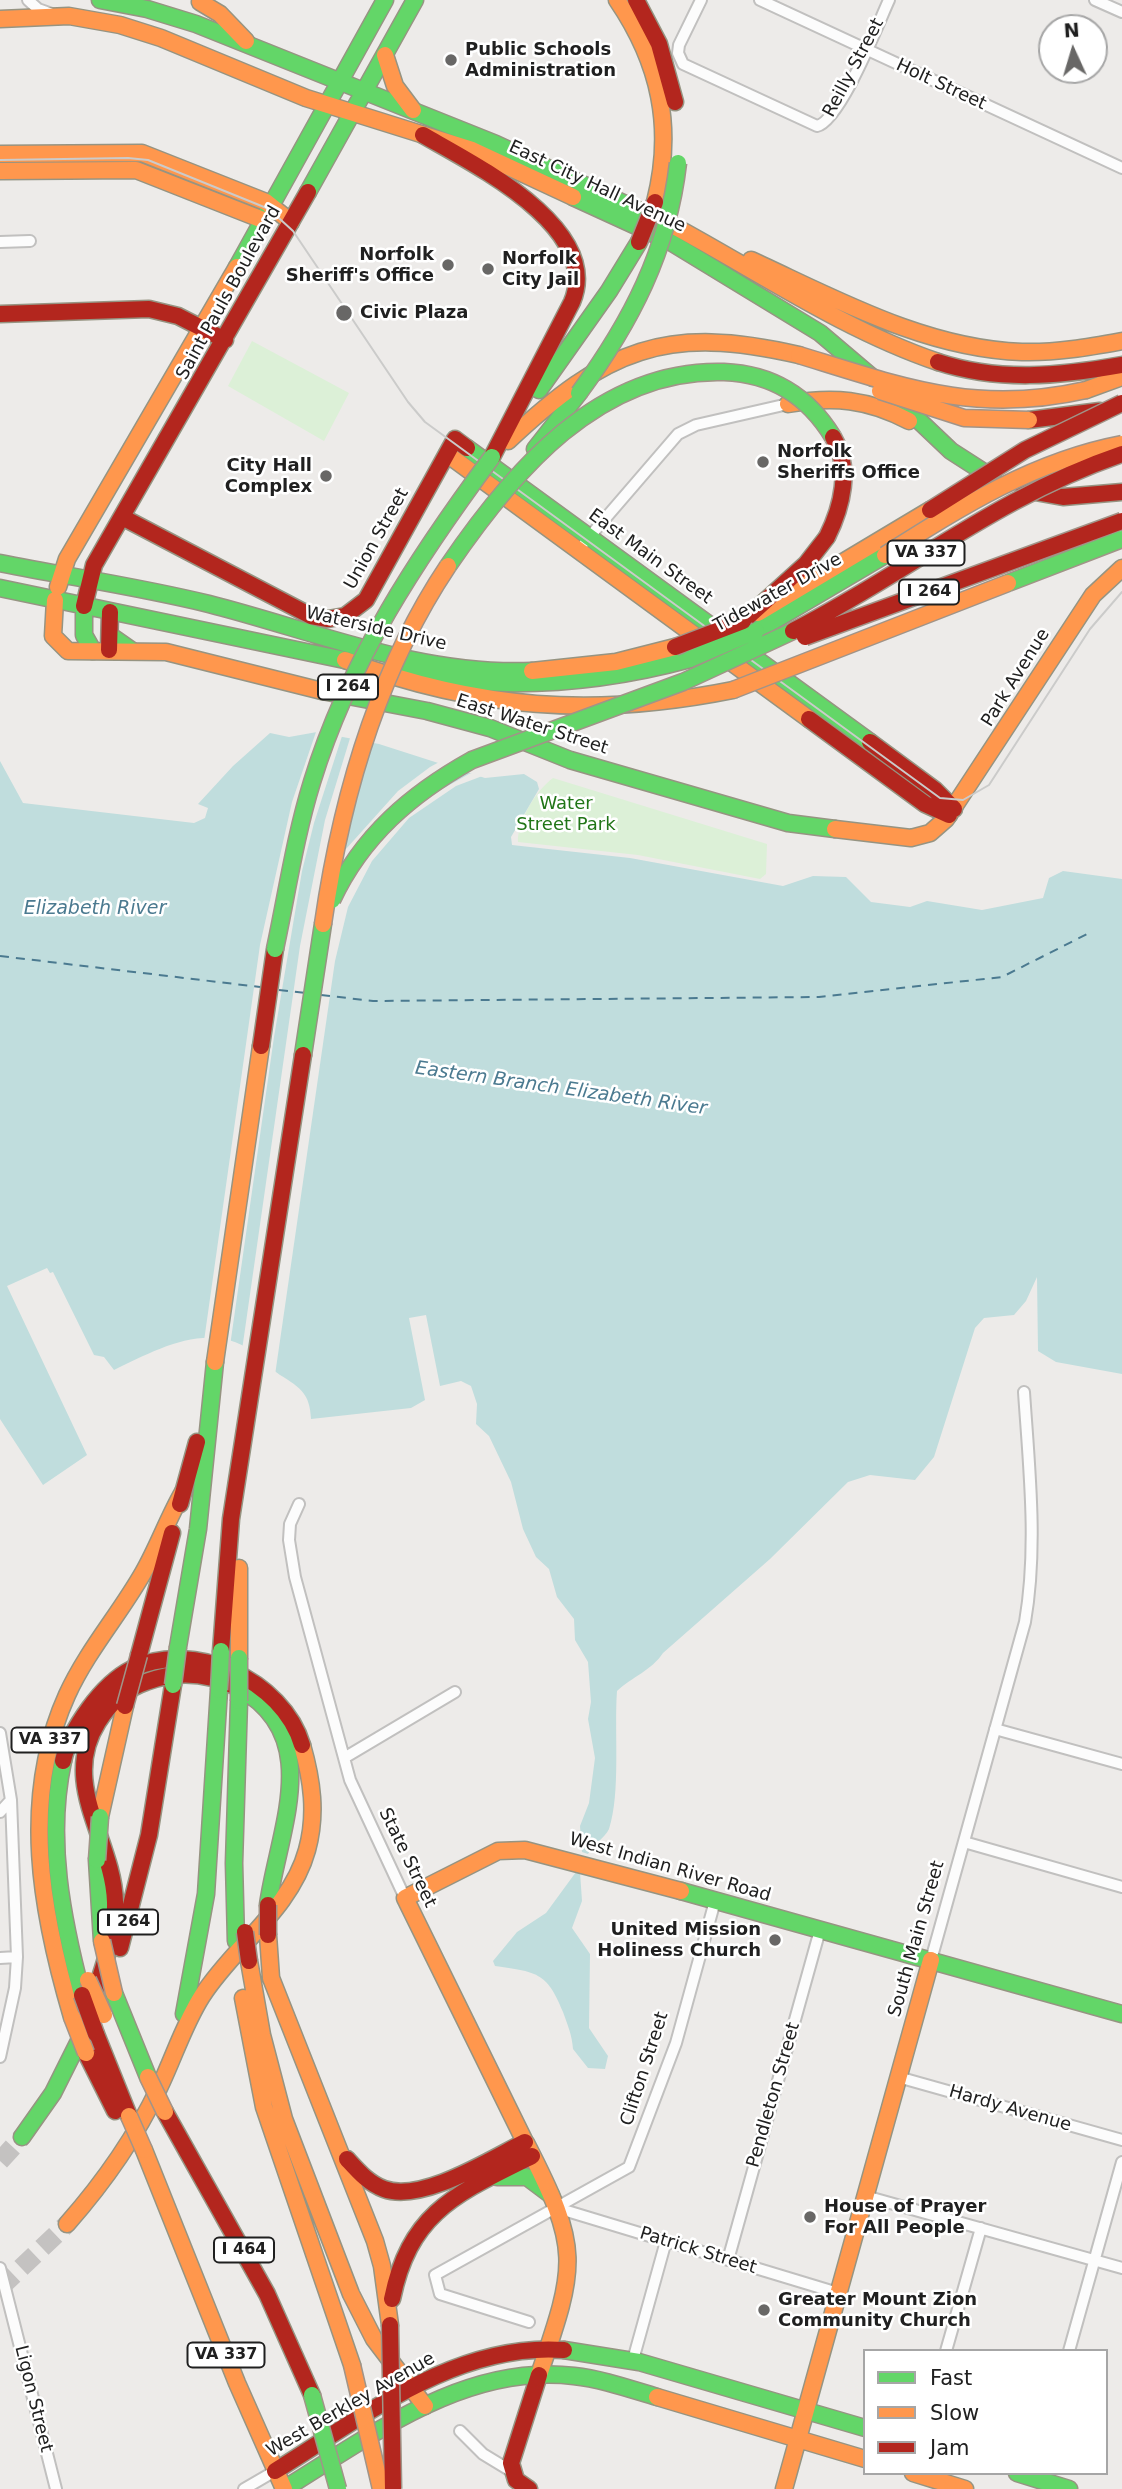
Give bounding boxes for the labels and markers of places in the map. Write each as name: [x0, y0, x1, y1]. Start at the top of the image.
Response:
place label: Public Schools Administration: [465, 39, 616, 82]
marker: Public Schools Administration: [443, 52, 459, 68]
place label: Norfolk Sheriff's Office: [286, 244, 434, 286]
place label: Norfolk City Jail: [502, 248, 579, 290]
marker: Norfolk Sheriff's Office: [440, 257, 456, 273]
marker: Norfolk City Jail: [480, 261, 496, 277]
place label: Civic Plaza: [360, 302, 468, 324]
marker: Civic Plaza: [334, 303, 354, 323]
place label: Norfolk Sheriffs Office: [777, 441, 920, 484]
marker: Norfolk Sheriffs Office: [755, 454, 771, 470]
place label: City Hall Complex: [225, 455, 312, 498]
marker: City Hall Complex: [318, 468, 334, 484]
place label: United Mission Holiness Church: [597, 1919, 761, 1962]
marker: United Mission Holiness Church: [767, 1932, 783, 1948]
place label: House of Prayer For All People: [824, 2196, 986, 2238]
marker: House of Prayer For All People: [802, 2209, 818, 2225]
place label: Greater Mount Zion Community Church: [778, 2289, 977, 2332]
marker: Greater Mount Zion Community Church: [756, 2302, 772, 2318]

